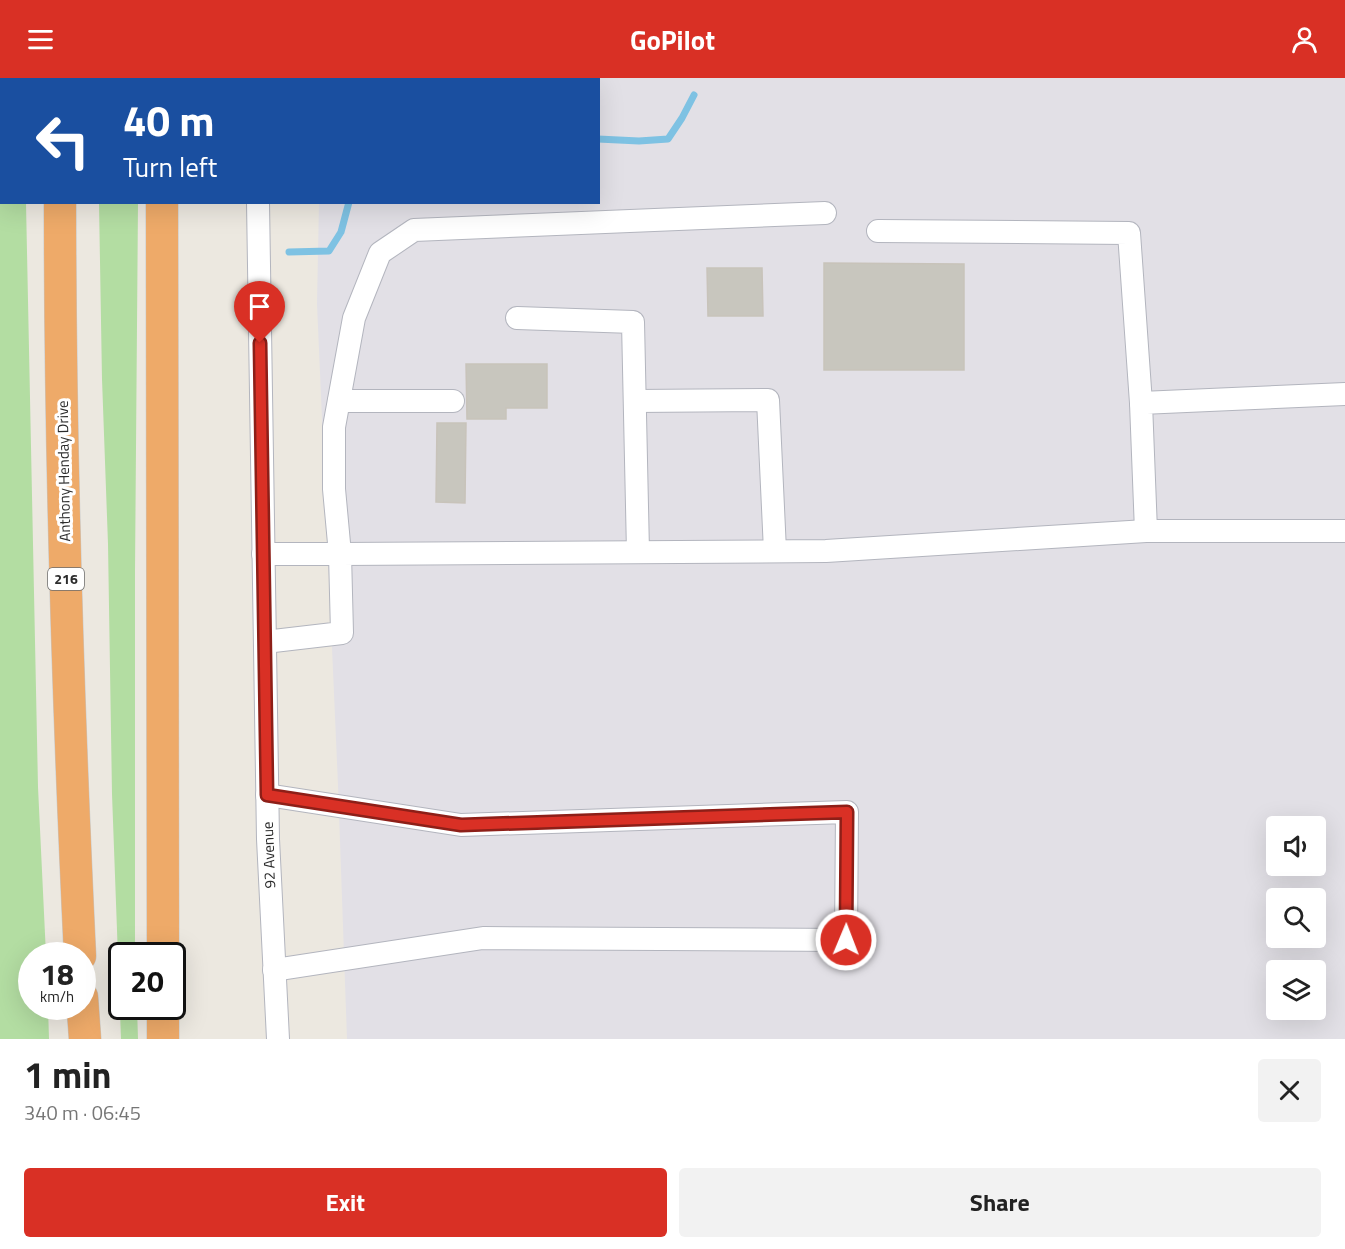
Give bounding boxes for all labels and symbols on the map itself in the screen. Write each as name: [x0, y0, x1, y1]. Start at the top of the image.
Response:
pin: [234, 281, 285, 343]
street label: Anthony Henday Drive: [51, 400, 76, 542]
road number: 216: [48, 568, 84, 590]
street label: 92 Avenue: [256, 821, 281, 889]
position arrow: [814, 908, 878, 972]
speed limit sign: 20: [108, 942, 186, 1020]

